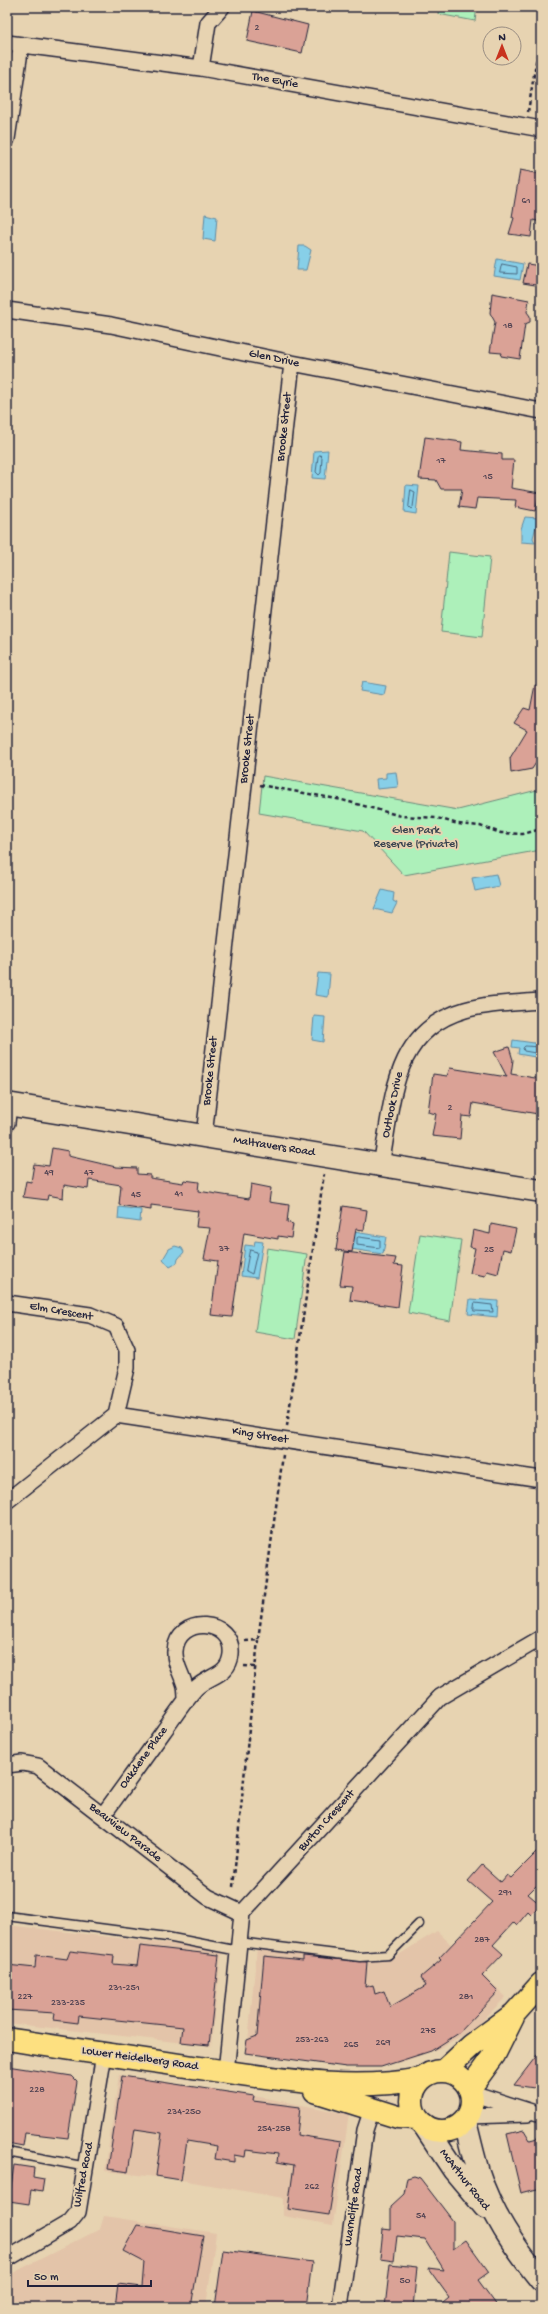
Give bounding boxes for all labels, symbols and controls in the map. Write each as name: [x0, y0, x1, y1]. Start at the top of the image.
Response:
house number: 2: [255, 22, 260, 34]
north arrow: [482, 26, 522, 66]
text: N: [498, 32, 506, 44]
street label: The Eyrie: [250, 70, 300, 92]
house number: 61: [521, 195, 531, 207]
house number: 18: [502, 320, 513, 332]
street label: Glen Drive: [248, 347, 301, 371]
street label: Brooke Street: [274, 391, 296, 463]
house number: 17: [435, 455, 446, 467]
house number: 15: [482, 471, 493, 483]
street label: Brooke Street: [237, 713, 259, 785]
park label: Glen Park Reserve (Private): [374, 824, 458, 852]
street label: Brooke Street: [200, 1035, 222, 1107]
street label: Outlook Drive: [379, 1070, 407, 1139]
house number: 2: [448, 1102, 453, 1114]
street label: Maltravers Road: [232, 1134, 317, 1161]
house number: 49: [44, 1167, 54, 1179]
house number: 47: [84, 1167, 95, 1179]
house number: 41: [175, 1188, 183, 1200]
house number: 45: [131, 1189, 141, 1201]
house number: 37: [218, 1243, 230, 1255]
house number: 25: [484, 1244, 494, 1256]
street label: Elm Crescent: [28, 1300, 95, 1325]
street label: King Street: [231, 1425, 290, 1448]
street label: Oakdene Place: [117, 1724, 172, 1792]
street label: Burton Crescent: [295, 1787, 359, 1855]
street label: Beauview Parade: [85, 1800, 165, 1866]
house number: 291: [498, 1887, 512, 1899]
house number: 287: [474, 1934, 491, 1946]
house number: 231-251: [108, 1982, 140, 1994]
house number: 227: [17, 1991, 33, 2003]
house number: 281: [459, 1991, 473, 2003]
house number: 233-235: [51, 1997, 85, 2009]
house number: 275: [420, 2025, 436, 2037]
house number: 253-263: [295, 2034, 329, 2046]
house number: 269: [376, 2037, 390, 2049]
house number: 265: [343, 2039, 359, 2051]
street label: Lower Heidelberg Road: [81, 2044, 200, 2074]
house number: 228: [29, 2084, 45, 2096]
house number: 234-250: [167, 2106, 201, 2118]
house number: 254-258: [257, 2123, 291, 2135]
street label: Wilfred Road: [71, 2141, 97, 2209]
street label: McArthur Road: [436, 2147, 493, 2214]
street label: Warncliffe Road: [342, 2166, 367, 2247]
house number: 262: [305, 2181, 320, 2193]
house number: 54: [416, 2210, 426, 2222]
scale bar: [28, 2262, 151, 2288]
text: 50 m: [34, 2271, 59, 2285]
house number: 50: [400, 2275, 411, 2287]

